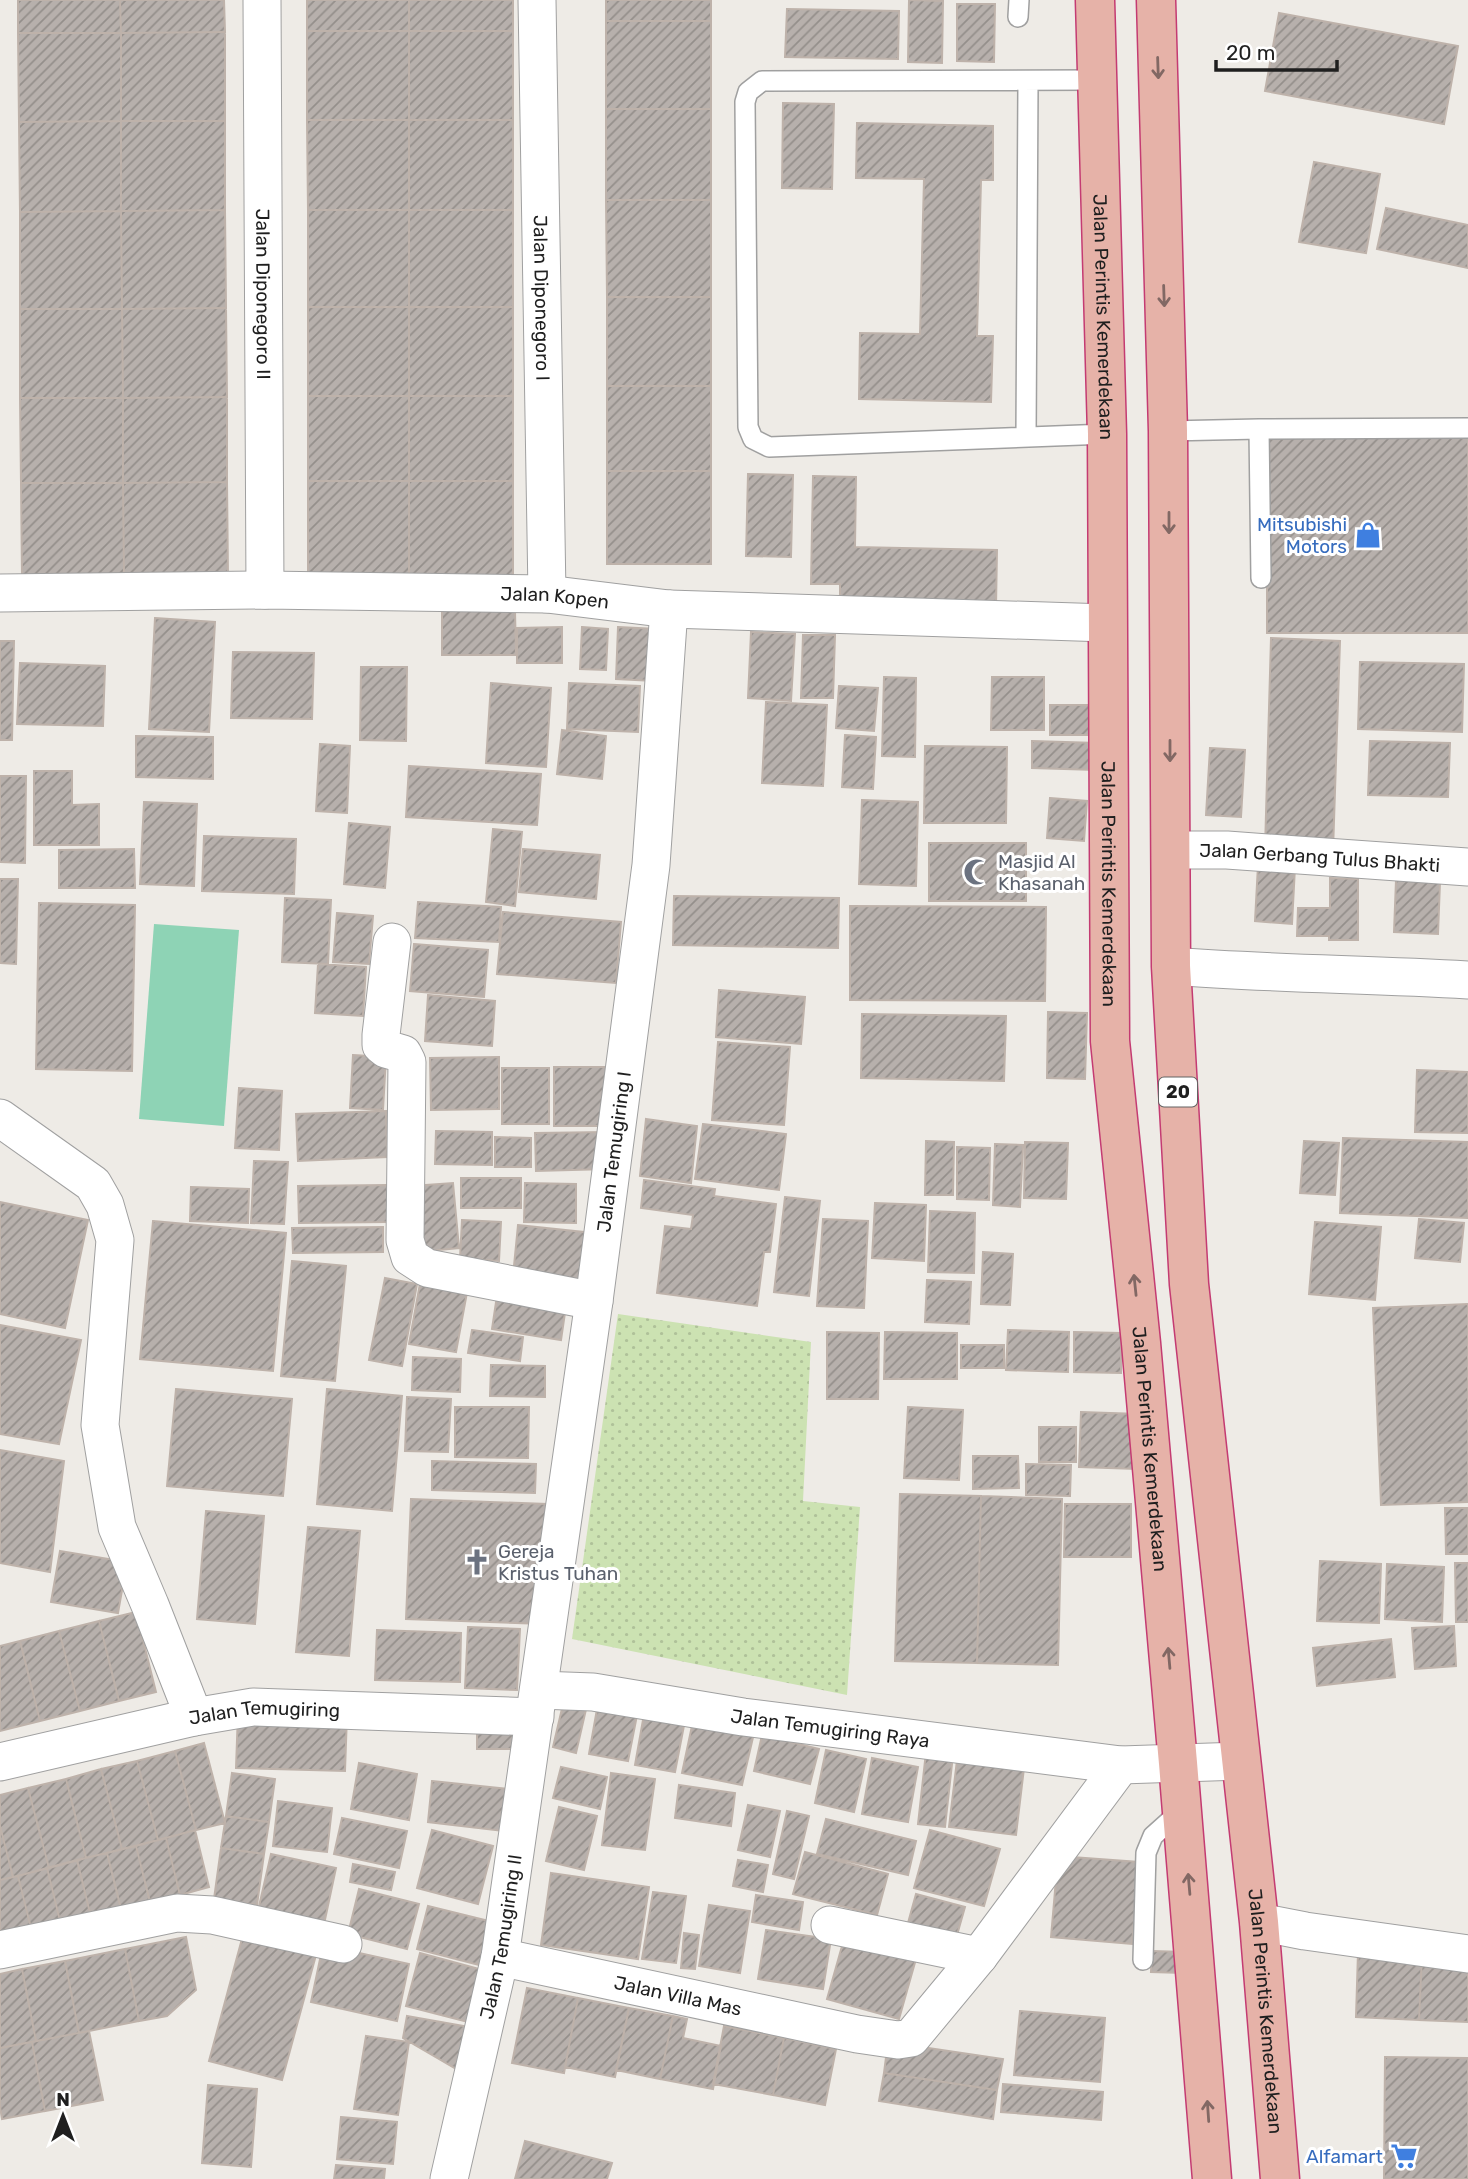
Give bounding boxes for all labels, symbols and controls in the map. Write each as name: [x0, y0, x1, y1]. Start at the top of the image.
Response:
scale bar: [1216, 28, 1337, 72]
text: 20 m: [1226, 40, 1275, 65]
one-way arrow: [1151, 56, 1165, 79]
street label: Jalan Perintis Kemerdekaan: [1088, 193, 1118, 440]
street label: Jalan Diponegoro II: [251, 208, 275, 380]
street label: Jalan Diponegoro I: [529, 215, 554, 381]
one-way arrow: [1158, 284, 1171, 307]
one-way arrow: [1162, 511, 1176, 534]
place label: Mitsubishi Motors: [1257, 513, 1347, 558]
shop icon: Mitsubishi Motors: [1353, 520, 1383, 550]
street label: Jalan Kopen: [500, 582, 610, 614]
one-way arrow: [1164, 739, 1177, 762]
street label: Jalan Perintis Kemerdekaan: [1097, 761, 1121, 1007]
street label: Jalan Gerbang Tulus Bhakti: [1199, 839, 1441, 877]
place label: Masjid Al Khasanah: [998, 850, 1085, 895]
mosque icon: Masjid Al Khasanah: [962, 857, 992, 887]
street label: Jalan Temugiring I: [592, 1070, 636, 1234]
road number: 20: [1159, 1078, 1197, 1106]
one-way arrow: [1128, 1274, 1141, 1296]
street label: Jalan Perintis Kemerdekaan: [1127, 1325, 1172, 1573]
place label: Gereja Kristus Tuhan: [498, 1540, 618, 1585]
church icon: Gereja Kristus Tuhan: [462, 1547, 492, 1577]
one-way arrow: [1162, 1647, 1175, 1669]
street label: Jalan Temugiring: [187, 1696, 340, 1730]
street label: Jalan Temugiring Raya: [729, 1704, 931, 1753]
street label: Jalan Temugiring II: [475, 1853, 527, 2021]
one-way arrow: [1182, 1873, 1195, 1896]
street label: Jalan Perintis Kemerdekaan: [1243, 1887, 1287, 2135]
street label: Jalan Villa Mas: [612, 1971, 744, 2021]
north arrow: [28, 2081, 98, 2151]
text: N: [56, 2088, 70, 2111]
one-way arrow: [1201, 2100, 1214, 2123]
supermarket icon: Alfamart: [1389, 2141, 1419, 2171]
place label: Alfamart: [1306, 2145, 1384, 2168]

